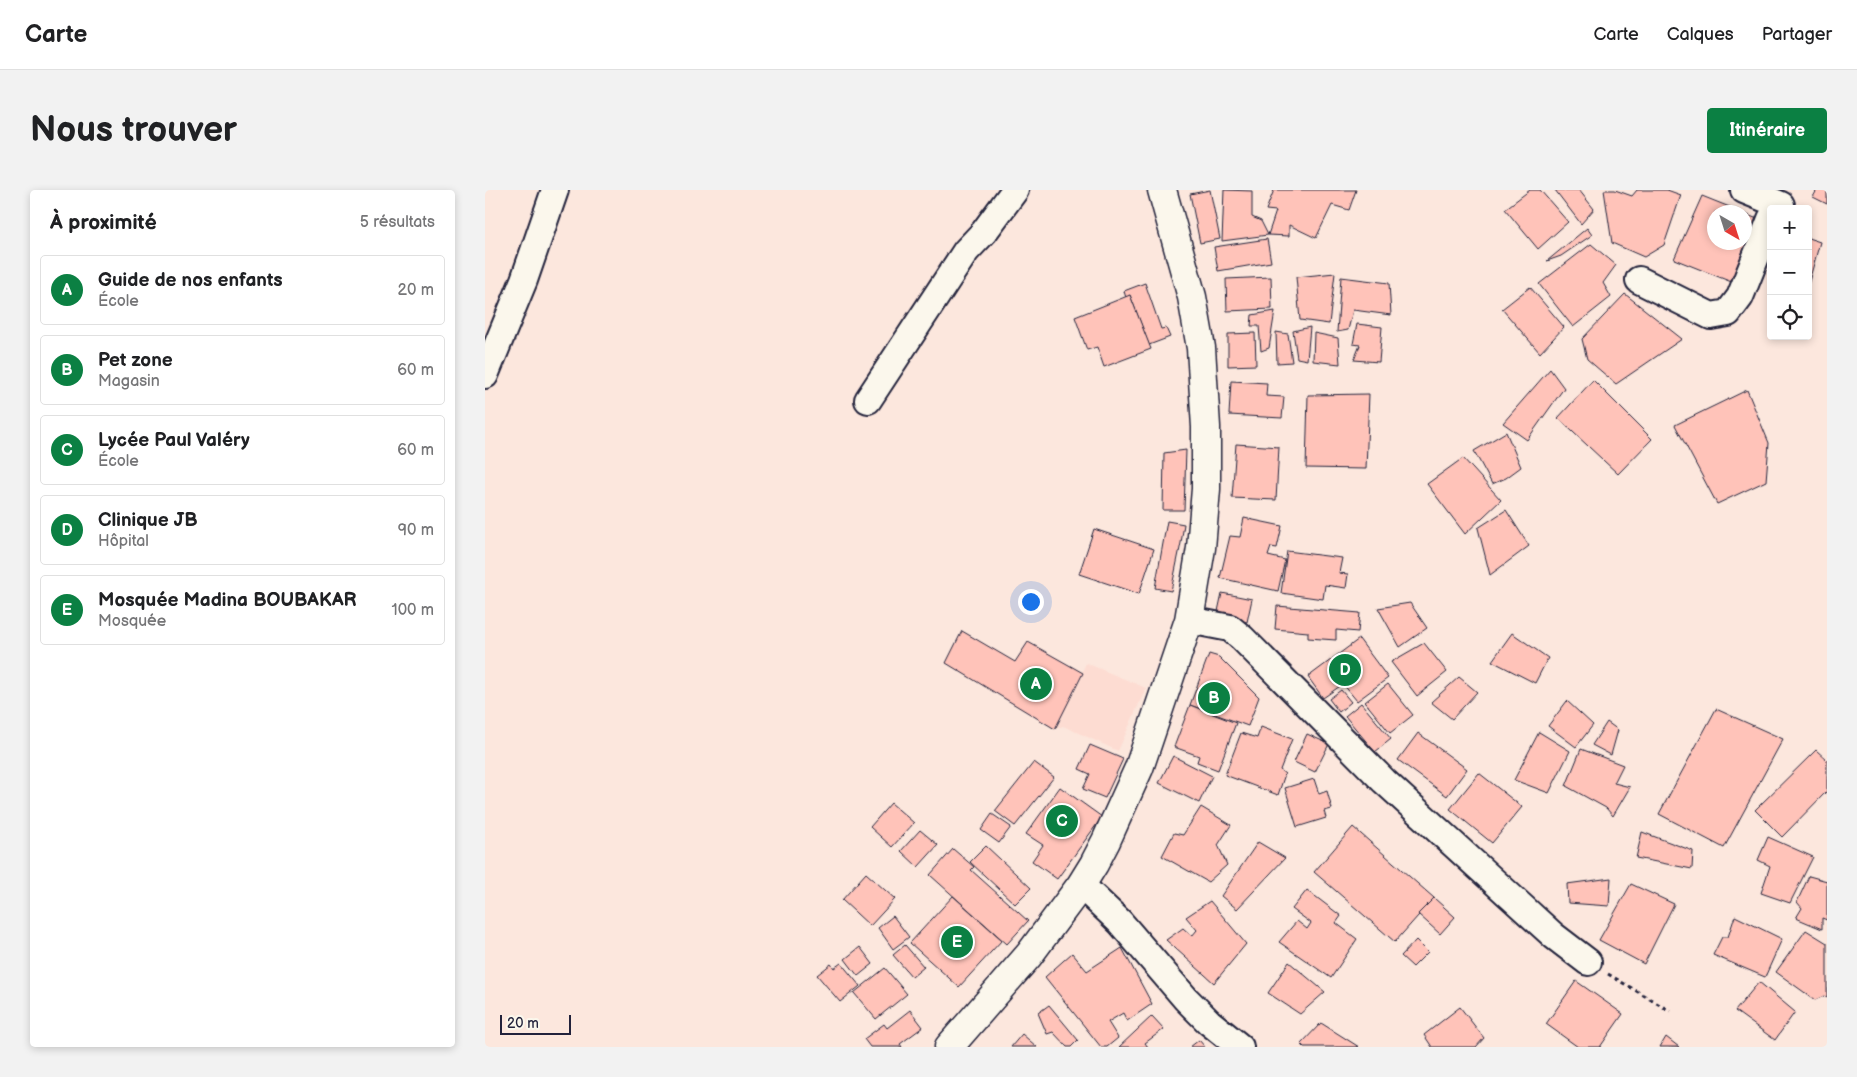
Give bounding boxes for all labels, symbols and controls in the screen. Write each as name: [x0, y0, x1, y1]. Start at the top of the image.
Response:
text: Carte: [25, 20, 87, 49]
text: Carte: [1593, 24, 1639, 45]
text: Calques: [1667, 24, 1734, 45]
text: Partager: [1762, 24, 1832, 45]
button: Itinéraire: [1707, 108, 1827, 153]
text: Nous trouver: [30, 109, 237, 152]
north arrow: [1707, 205, 1752, 250]
map controls: [1767, 205, 1812, 340]
button: +: [1767, 205, 1812, 250]
text: À proximité: [50, 210, 157, 235]
text: 5 résultats: [360, 213, 435, 232]
button: −: [1767, 250, 1812, 295]
text: Guide de nos enfants: [98, 269, 283, 292]
text: A: [62, 281, 72, 300]
text: 20 m: [398, 281, 434, 300]
text: École: [98, 292, 139, 311]
button: locate: [1767, 295, 1812, 340]
text: Pet zone: [98, 349, 173, 372]
text: B: [61, 361, 73, 380]
text: 60 m: [397, 361, 434, 380]
text: Magasin: [98, 372, 160, 391]
text: Lycée Paul Valéry: [98, 429, 250, 452]
text: C: [61, 441, 73, 460]
text: 60 m: [397, 441, 434, 460]
text: École: [98, 452, 139, 471]
text: Clinique JB: [98, 509, 198, 532]
text: D: [61, 521, 73, 540]
text: 90 m: [398, 521, 434, 540]
text: Hôpital: [98, 532, 149, 551]
text: Mosquée Madina BOUBAKAR: [98, 589, 357, 612]
your location: [1018, 589, 1044, 615]
text: E: [62, 601, 72, 620]
text: 100 m: [391, 601, 434, 620]
text: Mosquée: [98, 612, 166, 631]
pin: D: [1329, 651, 1361, 689]
pin: A: [1020, 665, 1052, 703]
pin: B: [1198, 679, 1230, 717]
pin: C: [1046, 802, 1078, 840]
pin: E: [941, 923, 973, 961]
scale bar: [500, 1012, 571, 1035]
text: 20 m: [507, 1015, 539, 1032]

